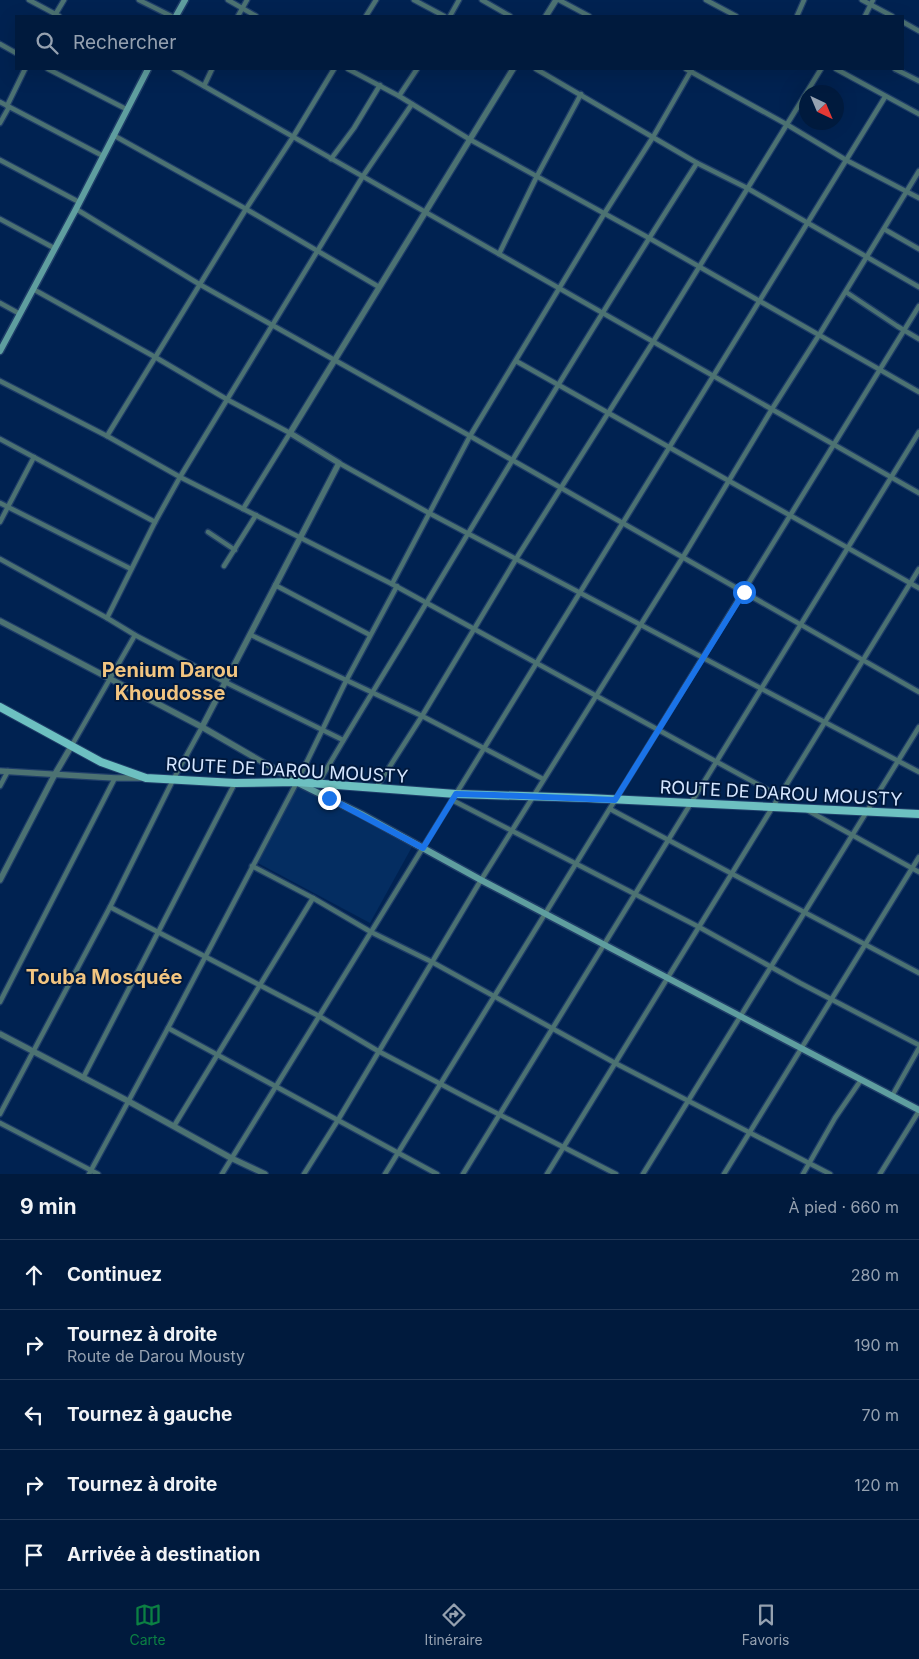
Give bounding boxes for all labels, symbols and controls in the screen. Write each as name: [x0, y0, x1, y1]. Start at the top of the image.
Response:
search box: [15, 15, 904, 70]
icon: search: [33, 29, 61, 57]
text: Rechercher: [73, 31, 176, 54]
north arrow: [799, 85, 844, 130]
route start: [733, 581, 756, 604]
district label: Penium Darou Khoudosse: [102, 658, 238, 705]
street label: ROUTE DE DAROU MOUSTY: [165, 753, 409, 787]
street label: ROUTE DE DAROU MOUSTY: [659, 776, 903, 810]
route end: [318, 787, 341, 810]
district label: Touba Mosquée: [26, 965, 182, 989]
text: 9 min: [20, 1194, 77, 1219]
text: À pied · 660 m: [789, 1197, 899, 1217]
icon: ahead: [20, 1261, 48, 1289]
text: Continuez: [67, 1263, 162, 1286]
text: 280 m: [851, 1265, 899, 1285]
text: Tournez à droite: [67, 1323, 217, 1346]
icon: right: [20, 1331, 48, 1359]
text: 190 m: [854, 1335, 899, 1355]
text: Route de Darou Mousty: [67, 1346, 245, 1366]
icon: left: [20, 1401, 48, 1429]
text: Tournez à gauche: [67, 1403, 232, 1426]
text: 70 m: [862, 1405, 899, 1425]
icon: right: [20, 1471, 48, 1499]
text: Tournez à droite: [67, 1473, 217, 1496]
text: 120 m: [854, 1475, 899, 1495]
icon: arrive: [20, 1541, 48, 1569]
text: Arrivée à destination: [67, 1543, 260, 1566]
tab: Carte: [129, 1601, 166, 1648]
tab: Itinéraire: [425, 1601, 483, 1648]
tab: Favoris: [742, 1601, 790, 1648]

